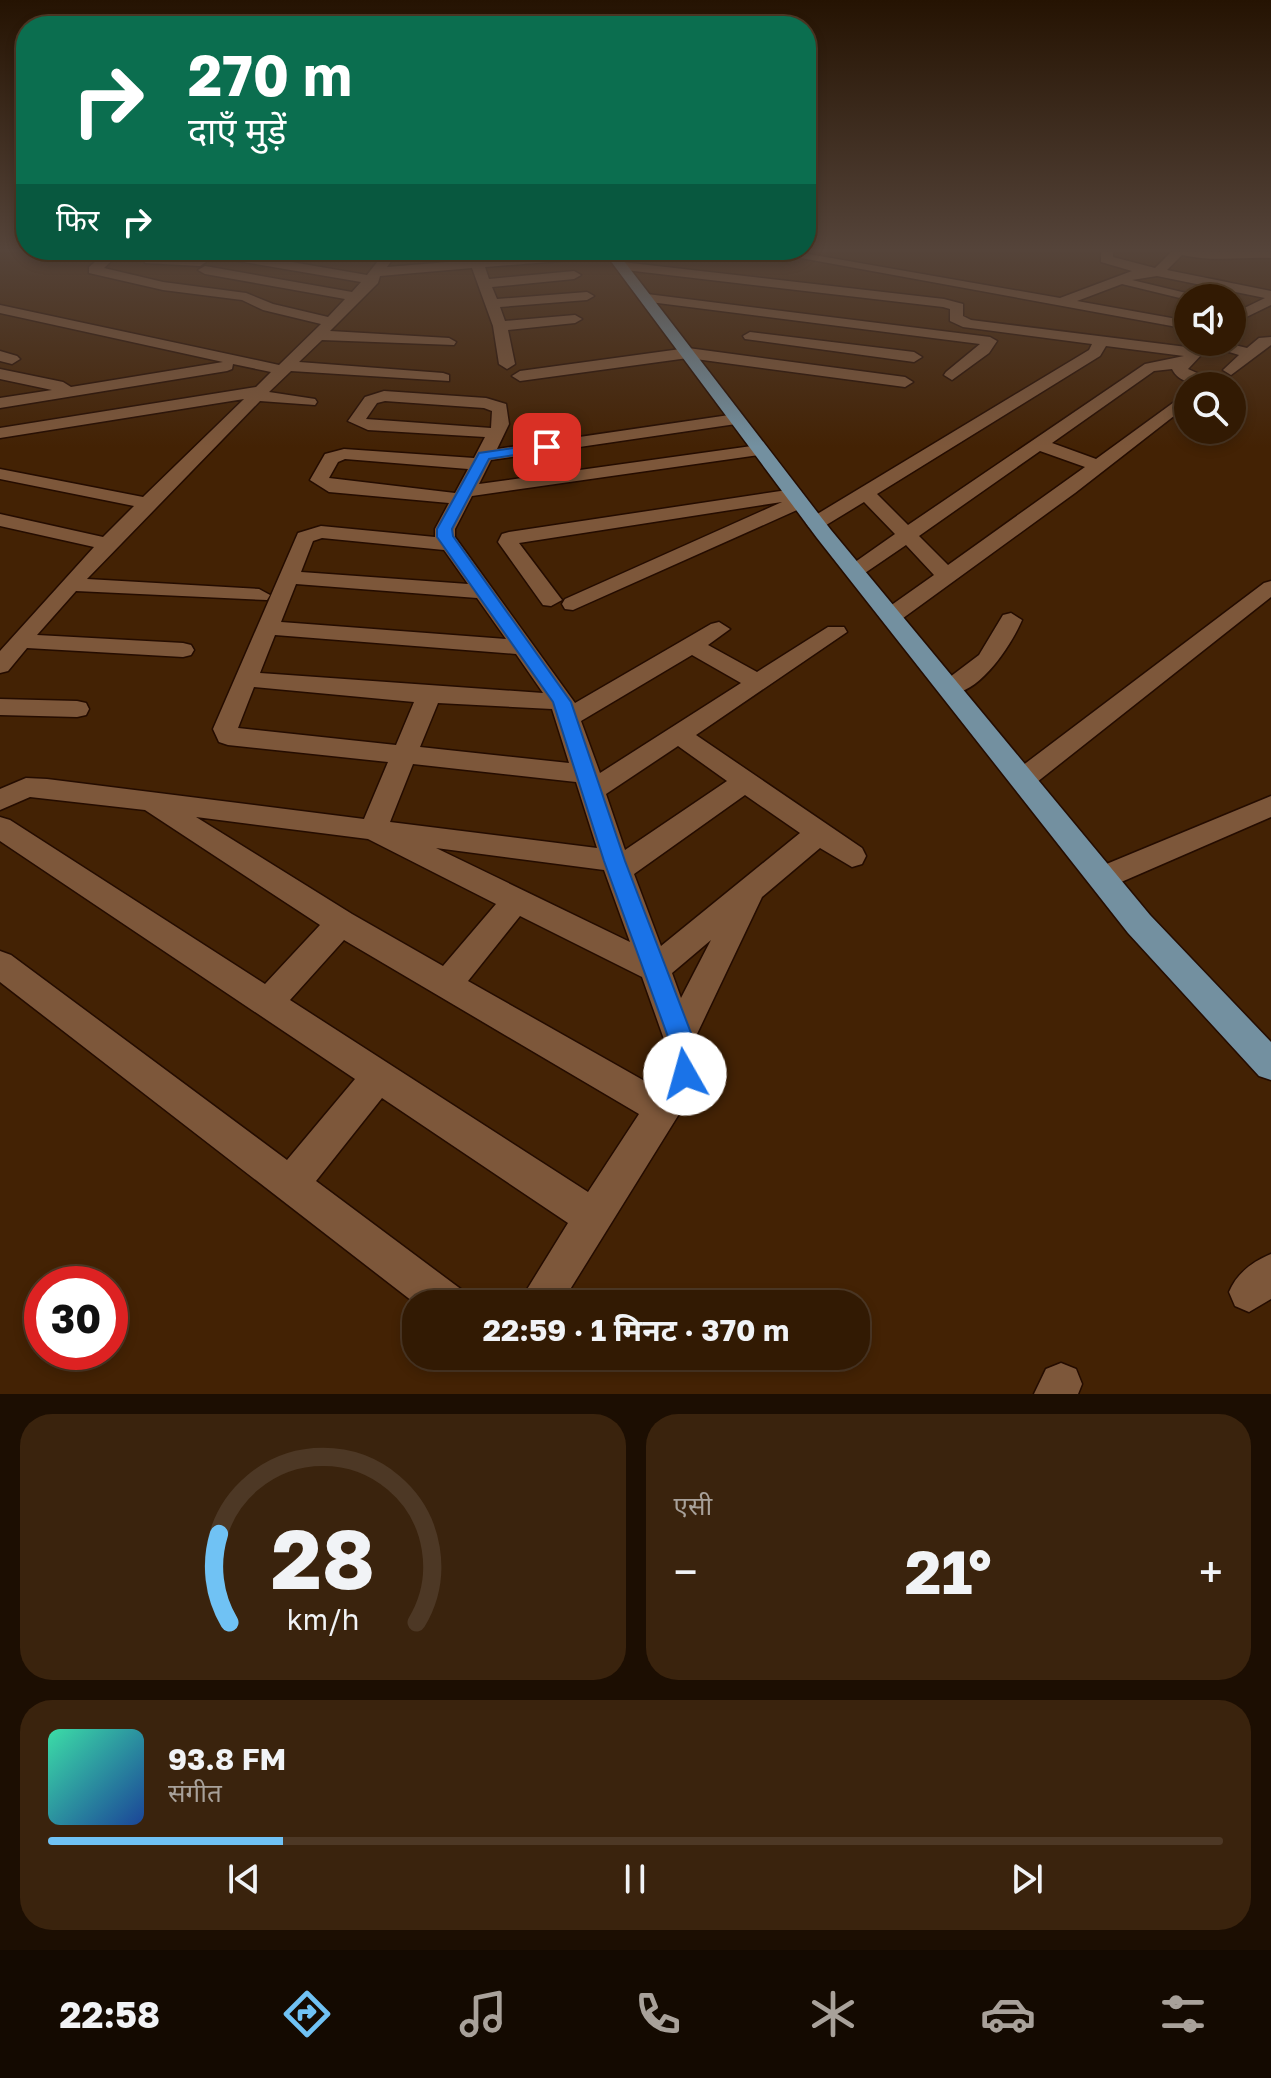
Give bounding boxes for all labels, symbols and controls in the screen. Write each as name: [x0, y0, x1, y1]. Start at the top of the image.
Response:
text: 270 m: [188, 41, 352, 108]
icon: right: [56, 48, 160, 152]
text: दाएँ मुड़ें: [188, 109, 286, 152]
icon: right: [115, 200, 159, 244]
text: फिर: [56, 202, 99, 238]
map controls: [1174, 284, 1246, 444]
button: sound: [1174, 284, 1246, 356]
button: search: [1174, 372, 1246, 444]
pin: [513, 413, 581, 481]
icon: arrive: [525, 425, 569, 469]
position arrow: [643, 1032, 727, 1116]
speed limit sign: 30: [24, 1266, 128, 1370]
text: 22:59 · 1 मिनट · 370 m: [483, 1312, 789, 1348]
text: एसी: [674, 1490, 712, 1521]
text: 28: [271, 1507, 375, 1607]
text: 21°: [905, 1535, 992, 1607]
text: −: [674, 1545, 698, 1598]
text: +: [1199, 1545, 1223, 1598]
text: km/h: [286, 1602, 359, 1636]
text: 93.8 FM: [168, 1741, 286, 1777]
text: संगीत: [168, 1777, 222, 1808]
icon: previous: [222, 1857, 266, 1901]
icon: pause: [613, 1857, 657, 1901]
icon: next: [1005, 1857, 1049, 1901]
icon: directions: [279, 1986, 335, 2042]
icon: music: [455, 1986, 511, 2042]
icon: phone: [630, 1986, 686, 2042]
icon: climate: [805, 1986, 861, 2042]
icon: car: [980, 1986, 1036, 2042]
icon: filters: [1155, 1986, 1211, 2042]
text: 22:58: [60, 1993, 160, 2036]

